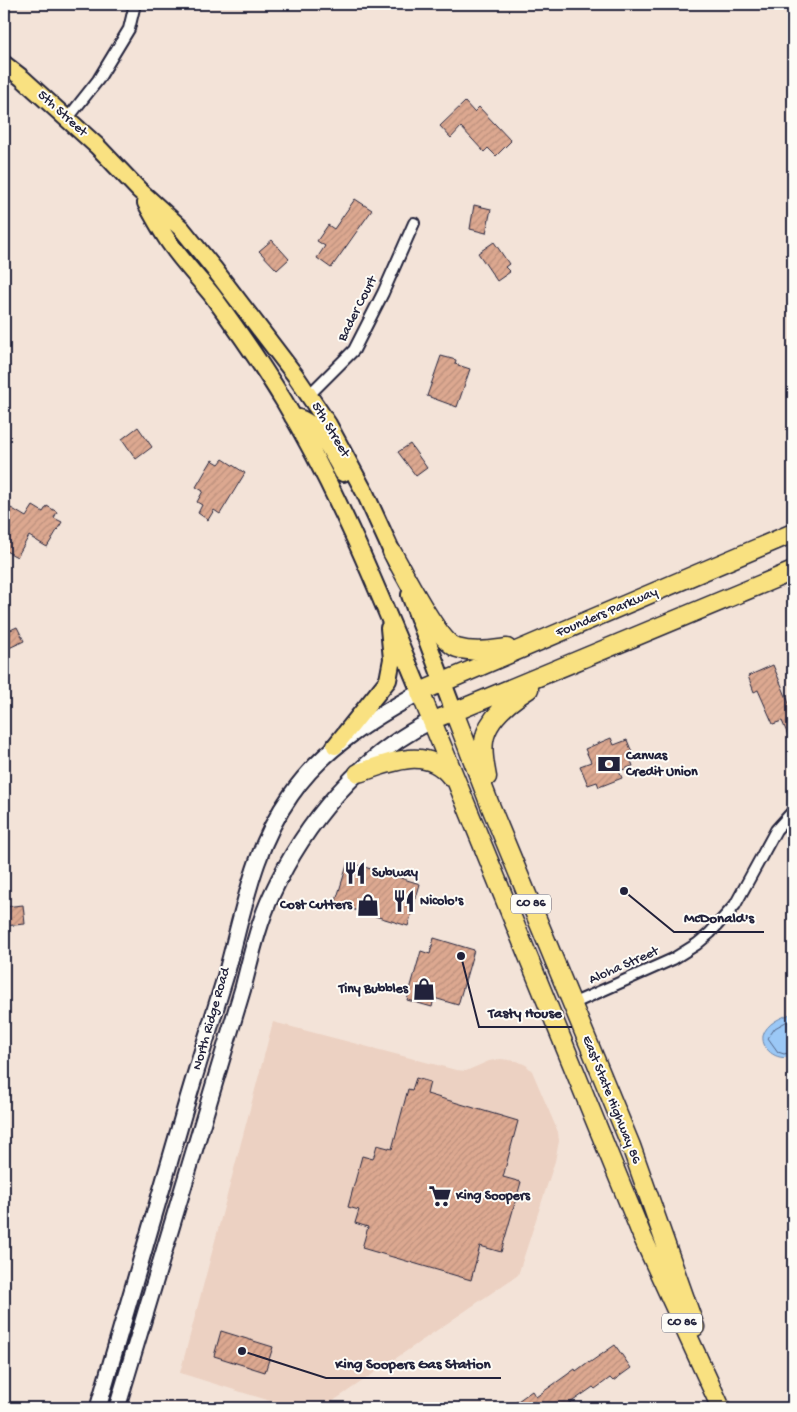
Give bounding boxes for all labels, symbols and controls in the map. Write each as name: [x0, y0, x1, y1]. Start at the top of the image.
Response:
street label: 5th Street: [34, 87, 91, 142]
street label: Bader Court: [334, 272, 382, 345]
street label: 5th Street: [307, 399, 354, 462]
street label: Founders Parkway: [553, 584, 660, 642]
place label: Canvas Credit Union: [625, 748, 698, 781]
bank icon: Canvas Credit Union: [596, 751, 622, 777]
restaurant icon: Subway: [342, 860, 368, 886]
place label: Subway: [372, 865, 418, 882]
restaurant icon: Nicolo's: [391, 888, 417, 914]
shop icon: Cost Cutters: [355, 892, 381, 918]
place label: Nicolo's: [420, 893, 464, 910]
road number: CO 86: [511, 894, 551, 914]
place label: Cost Cutters: [279, 897, 353, 914]
callout: McDonald's: [674, 902, 764, 932]
text: McDonald's: [684, 910, 755, 928]
street label: Aloha Street: [586, 943, 663, 989]
street label: North Ridge Road: [189, 964, 235, 1072]
shop icon: Tiny Bubbles: [411, 976, 437, 1002]
place label: Tiny Bubbles: [338, 981, 409, 998]
callout: Tasty House: [479, 997, 572, 1027]
text: Tasty House: [487, 1005, 563, 1023]
street label: East State Highway 86: [577, 1033, 645, 1168]
supermarket icon: King Soopers: [427, 1183, 453, 1209]
place label: King Soopers: [455, 1188, 531, 1205]
road number: CO 86: [662, 1314, 702, 1332]
callout: King Soopers Gas Station: [326, 1348, 501, 1378]
text: King Soopers Gas Station: [334, 1356, 492, 1374]

